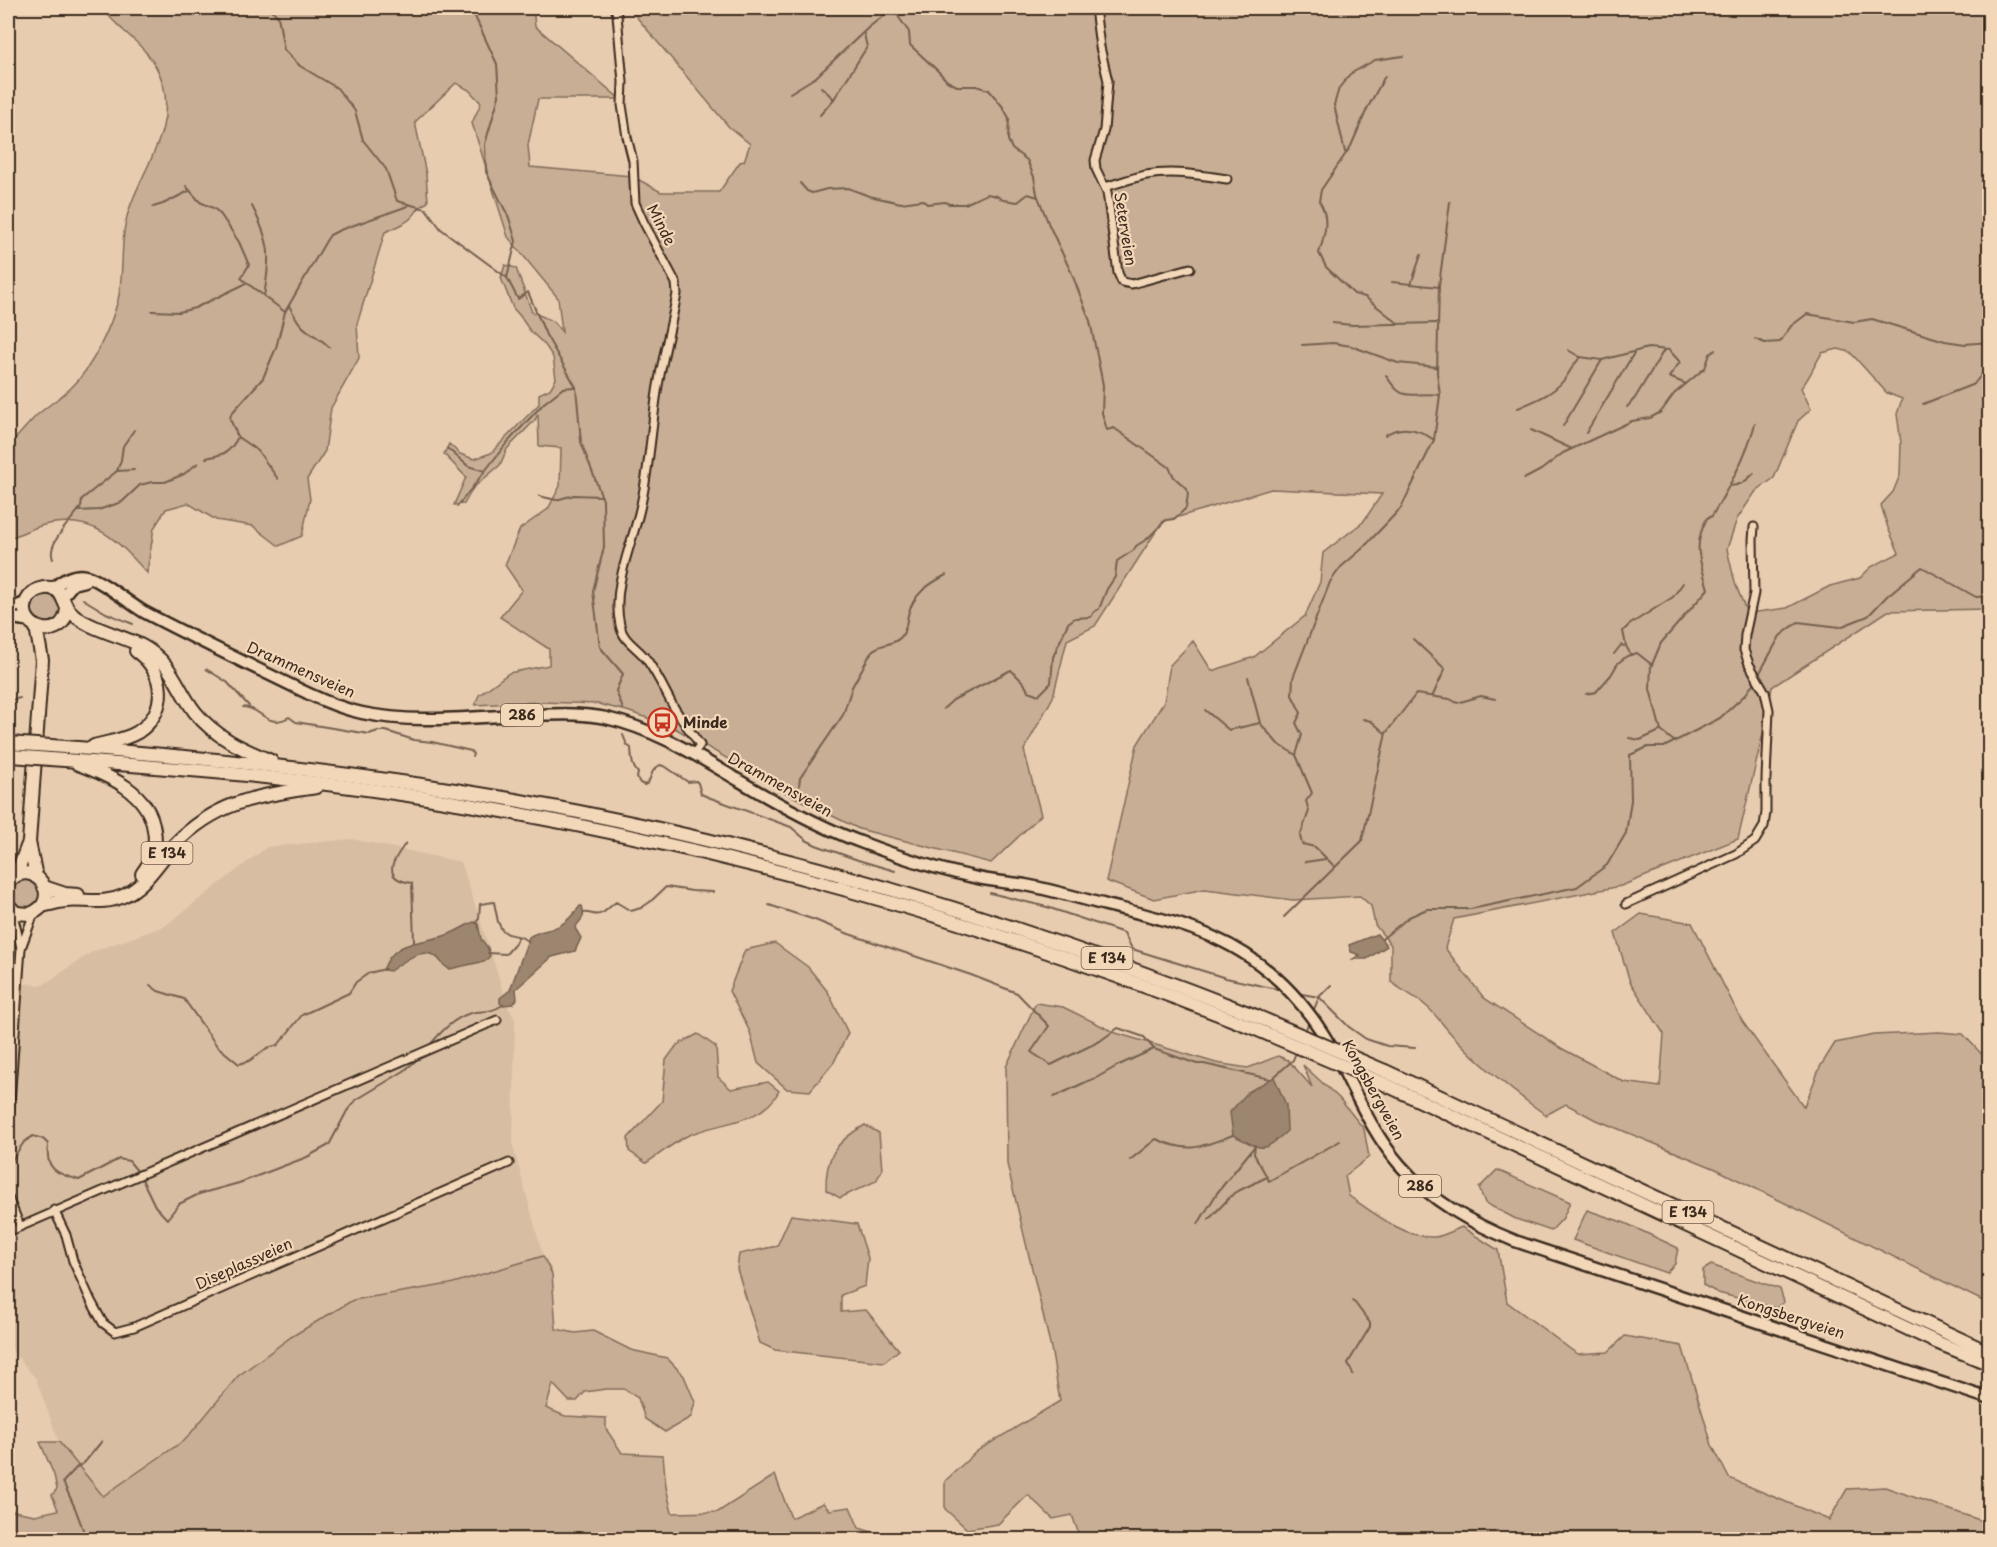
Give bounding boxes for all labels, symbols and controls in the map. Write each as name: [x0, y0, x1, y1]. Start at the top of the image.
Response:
street label: Seterveien: [1109, 190, 1144, 267]
street label: Minde: [642, 200, 683, 249]
street label: Drammensveien: [244, 634, 359, 703]
road number: 286: [501, 704, 543, 726]
bus stop icon: Minde: [646, 707, 678, 739]
place label: Minde: [683, 710, 728, 733]
street label: Drammensveien: [724, 745, 837, 822]
road number: E 134: [142, 842, 192, 864]
road number: E 134: [1082, 947, 1132, 969]
street label: Kongsbergveien: [1337, 1035, 1411, 1144]
road number: 286: [1399, 1175, 1441, 1197]
road number: E 134: [1662, 1201, 1714, 1223]
street label: Diseplassveien: [191, 1231, 296, 1294]
street label: Kongsbergveien: [1735, 1287, 1848, 1344]

